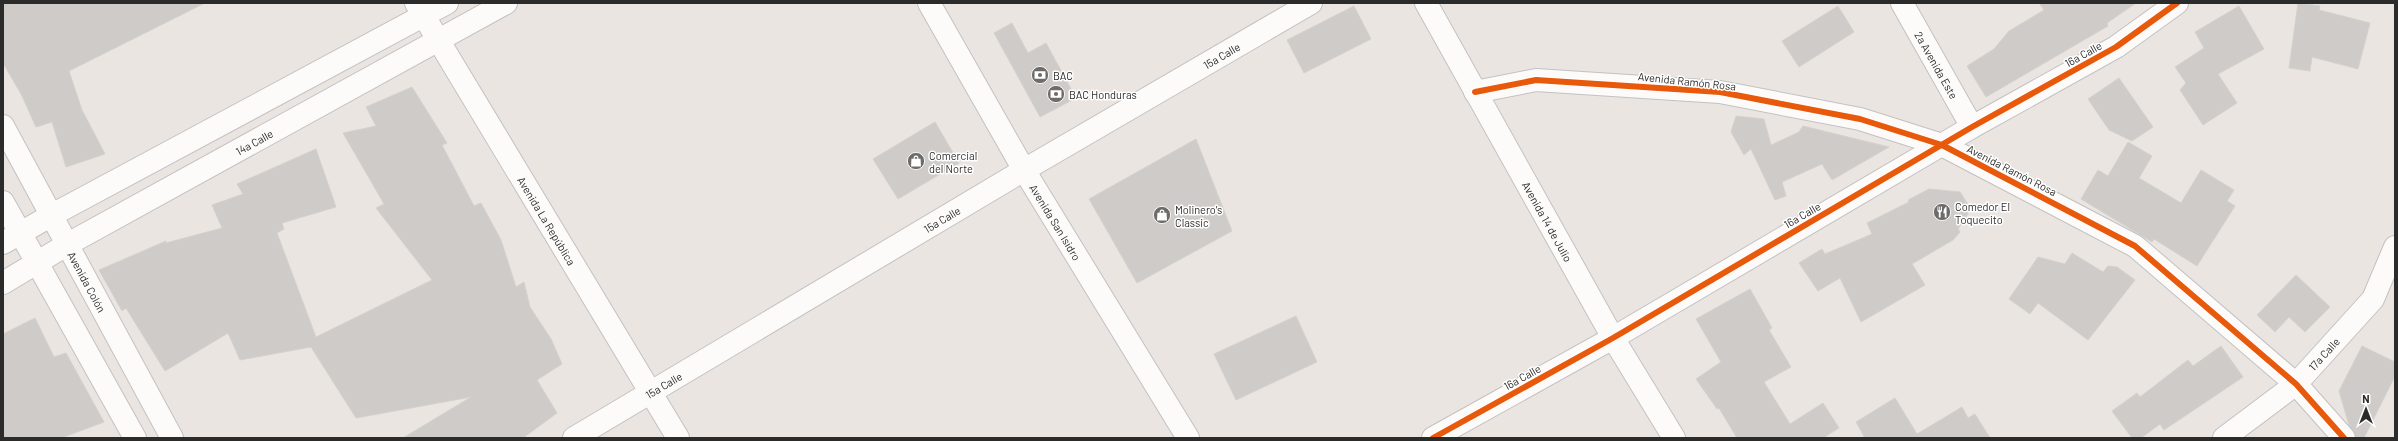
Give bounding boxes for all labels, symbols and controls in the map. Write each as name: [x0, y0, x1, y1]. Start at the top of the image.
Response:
street label: 2a Avenida Este: [1913, 29, 1961, 101]
street label: 16a Calle: [2062, 38, 2104, 69]
street label: 15a Calle: [1200, 39, 1242, 71]
bank icon: BAC: [1030, 65, 1050, 85]
place label: BAC: [1053, 69, 1073, 82]
street label: Avenida Ramón Rosa: [1637, 69, 1737, 93]
bank icon: BAC Honduras: [1046, 84, 1066, 104]
place label: BAC Honduras: [1069, 88, 1137, 101]
street label: 14a Calle: [233, 126, 275, 157]
street label: Avenida Ramón Rosa: [1965, 142, 2059, 198]
place label: Comercial del Norte: [929, 149, 977, 175]
shop icon: Comercial del Norte: [906, 151, 926, 171]
street label: Avenida La República: [515, 174, 579, 267]
street label: Avenida 14 de Julio: [1520, 179, 1575, 264]
street label: Avenida San Isidro: [1028, 181, 1084, 262]
street label: 16a Calle: [1781, 199, 1823, 231]
place label: Comedor El Toquecito: [1955, 200, 2010, 226]
restaurant icon: Comedor El Toquecito: [1932, 202, 1952, 222]
street label: 15a Calle: [921, 203, 963, 235]
place label: Molinero's Classic: [1175, 203, 1222, 229]
shop icon: Molinero's Classic: [1152, 205, 1172, 225]
street label: Avenida Colón: [66, 249, 109, 314]
street label: 17a Calle: [2305, 334, 2342, 373]
street label: 16a Calle: [1501, 361, 1543, 392]
street label: 15a Calle: [643, 369, 684, 401]
north arrow: [2346, 389, 2386, 429]
text: N: [2362, 392, 2370, 405]

